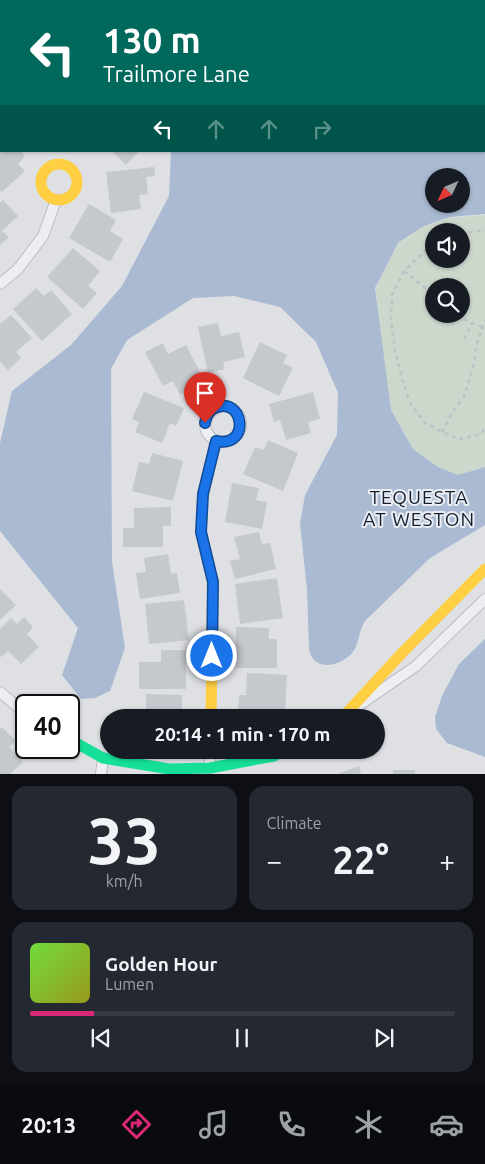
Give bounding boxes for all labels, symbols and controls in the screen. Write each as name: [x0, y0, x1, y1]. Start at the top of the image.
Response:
icon: left: [20, 20, 85, 85]
text: 130 m: [103, 20, 201, 60]
text: Trailmore Lane: [103, 61, 250, 86]
icon: left: [149, 115, 177, 143]
icon: ahead: [202, 115, 230, 143]
icon: ahead: [255, 115, 283, 143]
icon: right: [308, 115, 336, 143]
north arrow: [425, 168, 470, 212]
map controls: [425, 168, 470, 323]
button: sound: [425, 223, 470, 268]
button: search: [425, 278, 470, 323]
pin: [184, 372, 226, 423]
icon: arrive: [191, 379, 219, 407]
district label: TEQUESTA AT WESTON: [363, 486, 475, 530]
position arrow: [185, 629, 237, 681]
speed limit sign: 40: [15, 694, 80, 759]
text: 20:14 · 1 min · 170 m: [155, 723, 330, 745]
text: 33: [88, 803, 161, 876]
text: Climate: [267, 814, 322, 832]
text: 22°: [333, 839, 389, 881]
text: −: [267, 845, 282, 876]
text: +: [439, 845, 455, 876]
text: km/h: [106, 872, 143, 890]
text: Golden Hour: [105, 953, 217, 975]
text: Lumen: [105, 975, 154, 993]
icon: previous: [87, 1024, 115, 1052]
icon: pause: [228, 1024, 256, 1052]
icon: next: [370, 1024, 398, 1052]
icon: directions: [119, 1107, 154, 1142]
icon: music: [196, 1107, 231, 1142]
icon: phone: [274, 1107, 309, 1142]
icon: climate: [351, 1107, 386, 1142]
icon: car: [429, 1107, 464, 1142]
text: 20:13: [21, 1112, 76, 1137]

